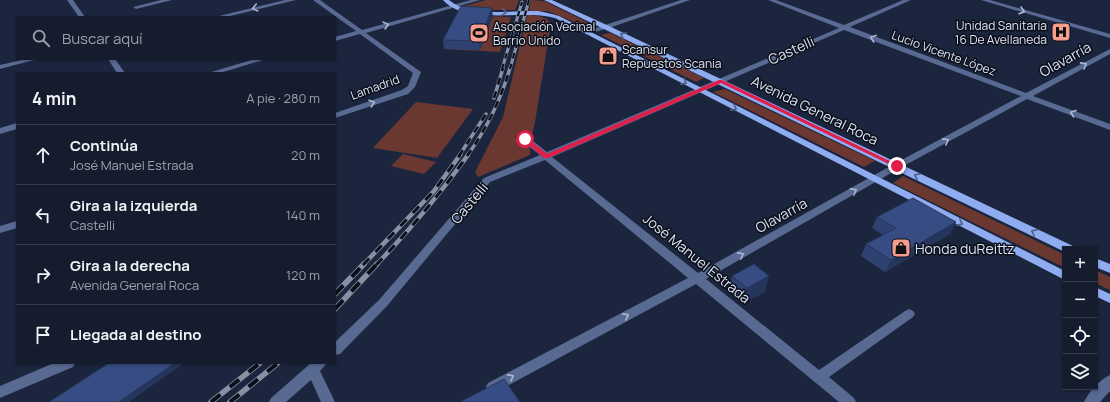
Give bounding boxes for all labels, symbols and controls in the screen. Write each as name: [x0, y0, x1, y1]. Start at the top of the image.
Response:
one-way arrow: [252, 4, 259, 12]
one-way arrow: [1018, 6, 1025, 15]
one-way arrow: [501, 8, 507, 16]
search box: [16, 16, 336, 60]
place label: Unidad Sanitaria 16 De Avellaneda: [955, 17, 1047, 48]
place label: Asociación Vecinal Barrio Unido: [493, 18, 595, 49]
one-way arrow: [382, 21, 389, 30]
hospital icon: Unidad Sanitaria 16 De Avellaneda: [1050, 21, 1072, 43]
sports icon: Asociación Vecinal Barrio Unido: [468, 22, 490, 44]
street label: Lucio Vicente López: [889, 26, 999, 80]
icon: search: [30, 27, 52, 49]
text: Buscar aquí: [62, 28, 143, 49]
street label: Castelli: [765, 31, 817, 69]
one-way arrow: [619, 32, 627, 39]
one-way arrow: [869, 35, 876, 43]
street label: Olavarría: [1036, 37, 1094, 81]
place label: Scansur Repuestos Scania: [622, 41, 722, 72]
shop icon: Scansur Repuestos Scania: [597, 45, 619, 67]
one-way arrow: [1080, 63, 1088, 70]
street label: Lamadrid: [348, 70, 402, 104]
street label: Avenida General Roca: [748, 71, 882, 149]
one-way arrow: [680, 77, 687, 85]
text: 4 min: [32, 87, 76, 110]
text: A pie · 280 m: [246, 89, 320, 107]
one-way arrow: [368, 99, 375, 108]
one-way arrow: [729, 103, 737, 111]
one-way arrow: [1070, 110, 1077, 118]
route start: [516, 130, 534, 148]
text: Continúa: [70, 135, 138, 156]
one-way arrow: [941, 138, 949, 145]
icon: ahead: [32, 144, 54, 166]
text: 20 m: [291, 146, 320, 164]
text: José Manuel Estrada: [70, 156, 194, 174]
route end: [888, 157, 906, 175]
one-way arrow: [913, 173, 921, 181]
street label: Castelli: [446, 178, 492, 228]
one-way arrow: [850, 189, 857, 196]
street label: Olavarría: [752, 193, 810, 237]
text: Gira a la izquierda: [70, 195, 197, 216]
icon: left: [32, 204, 54, 226]
text: 140 m: [286, 206, 320, 224]
street label: José Manuel Estrada: [639, 209, 755, 307]
text: Castelli: [70, 216, 115, 234]
one-way arrow: [955, 218, 963, 226]
one-way arrow: [1030, 229, 1038, 237]
shop icon: Honda duReittz: [890, 237, 912, 259]
place label: Honda duReittz: [915, 239, 1015, 258]
map controls: [1062, 246, 1098, 390]
button: +: [1062, 246, 1098, 282]
one-way arrow: [737, 252, 744, 259]
text: Gira a la derecha: [70, 255, 190, 276]
icon: right: [32, 264, 54, 286]
text: 120 m: [286, 266, 320, 284]
text: Avenida General Roca: [70, 276, 199, 294]
button: −: [1062, 282, 1098, 318]
one-way arrow: [622, 314, 629, 321]
button: locate: [1062, 318, 1098, 354]
icon: arrive: [32, 324, 54, 346]
text: Llegada al destino: [70, 324, 202, 345]
button: layers: [1062, 354, 1098, 390]
one-way arrow: [507, 374, 515, 382]

